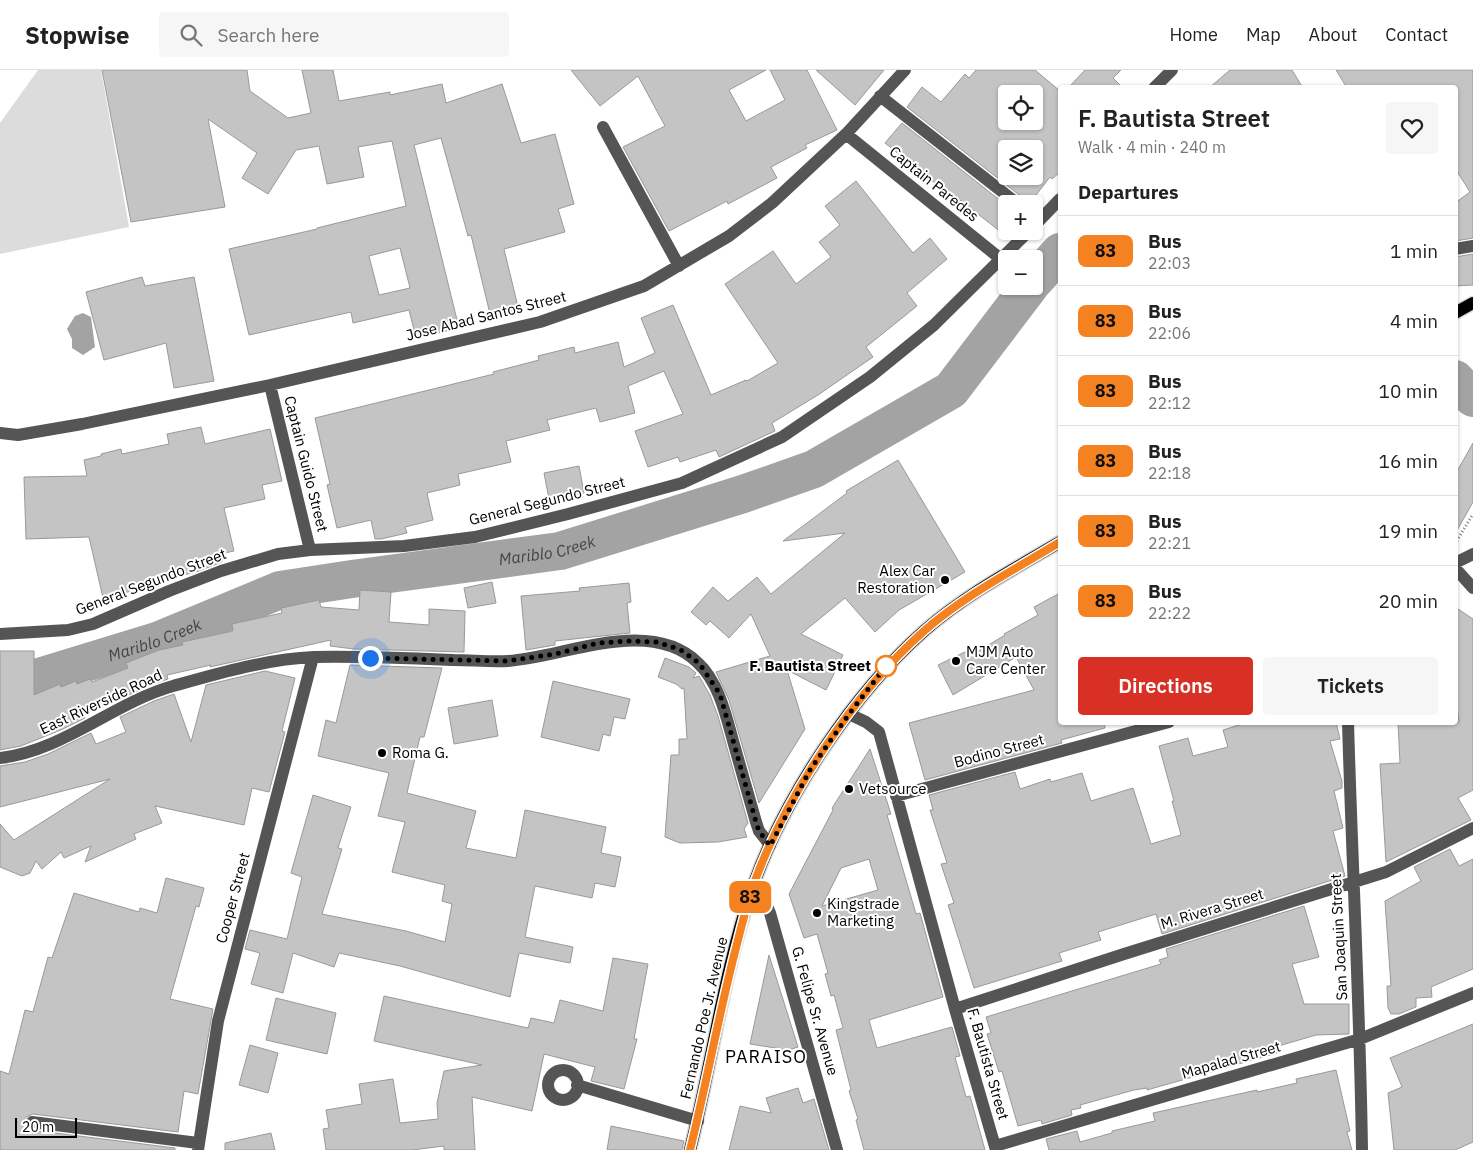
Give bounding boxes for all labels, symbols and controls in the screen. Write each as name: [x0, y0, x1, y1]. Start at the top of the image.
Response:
search box: [159, 12, 509, 57]
text: Stopwise: [25, 19, 129, 51]
icon: search: [177, 21, 205, 49]
text: Search here: [217, 23, 319, 47]
text: Home: [1170, 23, 1218, 46]
text: Map: [1246, 23, 1281, 46]
text: About: [1309, 23, 1357, 46]
text: Contact: [1385, 23, 1448, 46]
map controls: [998, 85, 1043, 295]
button: locate: [998, 85, 1043, 130]
text: F. Bautista Street: [1078, 102, 1270, 134]
button: heart: [1386, 102, 1438, 154]
text: Walk · 4 min · 240 m: [1078, 137, 1226, 157]
button: layers: [998, 140, 1043, 185]
street label: Captain Paredes: [886, 142, 983, 226]
text: Departures: [1078, 180, 1178, 204]
button: +: [998, 195, 1043, 240]
text: Bus: [1148, 229, 1182, 253]
text: 83: [1095, 239, 1116, 262]
text: 1 min: [1390, 239, 1438, 263]
button: −: [998, 250, 1043, 295]
text: 22:03: [1148, 253, 1191, 273]
street label: Jose Abad Santos Street: [404, 286, 568, 345]
text: Bus: [1148, 299, 1182, 323]
text: 83: [1095, 309, 1116, 332]
text: 4 min: [1390, 309, 1438, 333]
text: 22:06: [1148, 323, 1191, 343]
text: Bus: [1148, 369, 1182, 393]
text: 83: [1095, 379, 1116, 402]
text: 10 min: [1379, 379, 1438, 403]
text: 22:12: [1148, 393, 1191, 413]
street label: Captain Guido Street: [280, 394, 333, 534]
text: Bus: [1148, 439, 1182, 463]
text: 83: [1095, 449, 1116, 472]
text: 16 min: [1379, 449, 1438, 473]
text: 22:18: [1148, 463, 1191, 483]
street label: General Segundo Street: [467, 472, 627, 529]
text: Bus: [1148, 509, 1182, 533]
text: 83: [1095, 519, 1116, 542]
text: 19 min: [1379, 519, 1438, 543]
water label: Mariblo Creek: [497, 530, 598, 569]
text: 22:21: [1148, 533, 1191, 553]
street label: General Segundo Street: [73, 544, 229, 619]
place label: Alex Car Restoration: [857, 561, 935, 597]
marker: Alex Car Restoration: [939, 574, 951, 586]
text: Bus: [1148, 579, 1182, 603]
text: 83: [1095, 589, 1116, 612]
text: 20 min: [1379, 589, 1438, 613]
text: 22:22: [1148, 603, 1191, 623]
water label: Mariblo Creek: [105, 613, 205, 665]
place label: MJM Auto Care Center: [966, 642, 1046, 678]
your location: [358, 646, 383, 671]
marker: F. Bautista Street: [875, 655, 897, 677]
marker: MJM Auto Care Center: [950, 655, 962, 667]
place label: F. Bautista Street: [749, 656, 871, 675]
button: Directions: [1078, 657, 1253, 715]
button: Tickets: [1263, 657, 1438, 715]
street label: East Riverside Road: [36, 665, 165, 738]
street label: Bodino Street: [952, 729, 1046, 772]
place label: Roma G.: [392, 743, 449, 762]
marker: Roma G.: [376, 747, 388, 759]
place label: Vetsource: [859, 779, 927, 798]
marker: Vetsource: [843, 783, 855, 795]
street label: Cooper Street: [211, 850, 254, 945]
street label: San Joaquin Street: [1326, 873, 1351, 1001]
line badge: 83: [728, 881, 772, 913]
street label: M. Rivera Street: [1158, 884, 1266, 933]
text: 83: [739, 885, 761, 908]
place label: Kingstrade Marketing: [827, 894, 900, 930]
marker: Kingstrade Marketing: [811, 907, 823, 919]
street label: Fernando Poe Jr. Avenue: [676, 935, 731, 1101]
street label: G. Felipe Sr. Avenue: [788, 944, 843, 1078]
street label: F. Bautista Street: [963, 1006, 1014, 1122]
street label: Mapalad Street: [1179, 1036, 1283, 1083]
district label: PARAISO: [725, 1045, 807, 1068]
scale bar: [15, 1115, 78, 1138]
text: 20 m: [22, 1118, 54, 1136]

